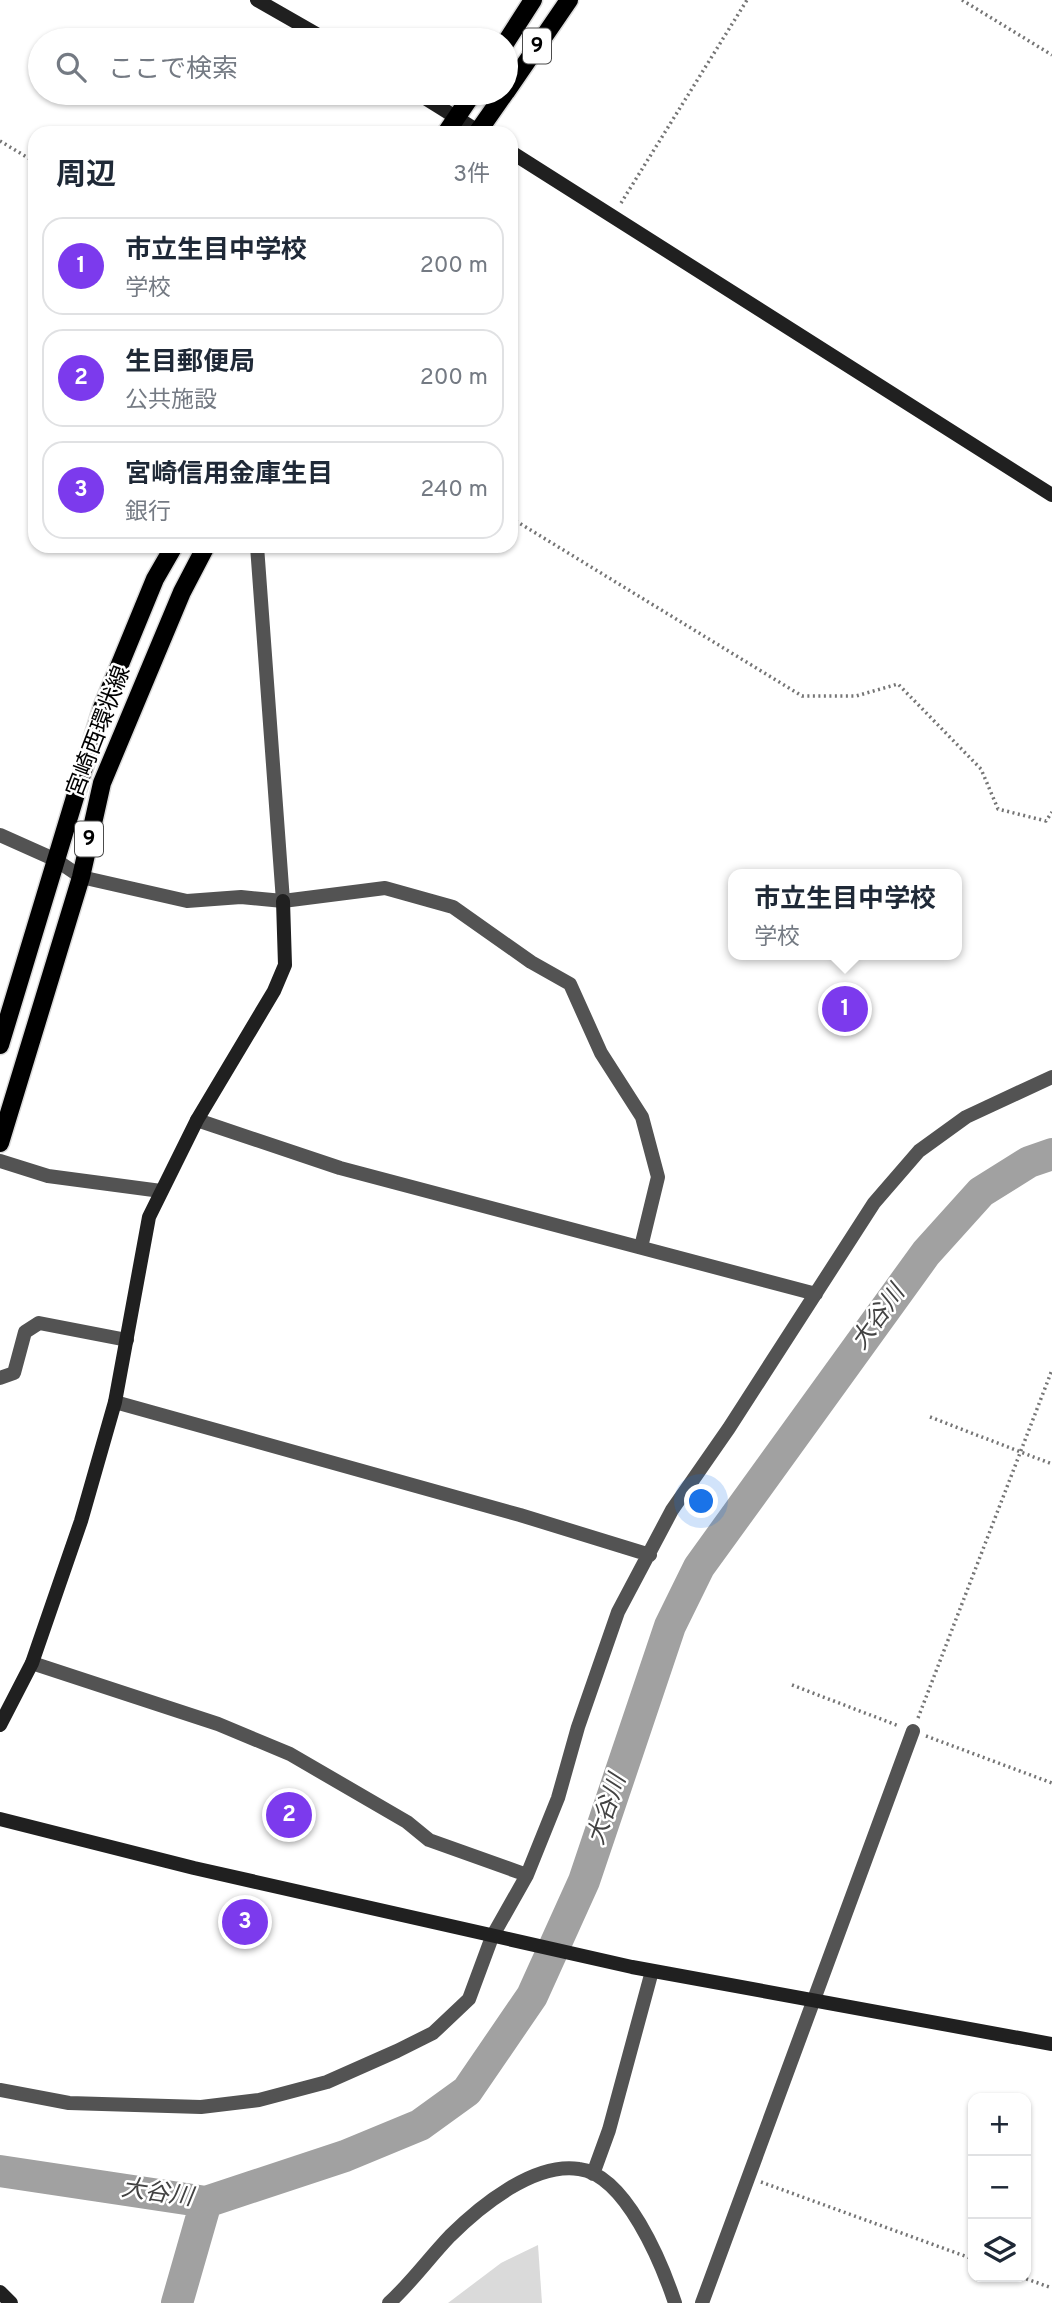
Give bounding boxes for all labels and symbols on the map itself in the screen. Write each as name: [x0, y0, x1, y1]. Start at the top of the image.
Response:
road number: 9: [523, 28, 551, 64]
street label: 宮崎西環状線: [62, 662, 138, 802]
road number: 9: [75, 822, 103, 856]
pin: 1: [822, 983, 868, 1035]
water label: 大谷川: [846, 1278, 914, 1356]
your location: [684, 1484, 718, 1518]
water label: 大谷川: [582, 1768, 635, 1849]
pin: 2: [266, 1789, 312, 1841]
pin: 3: [222, 1896, 268, 1948]
water label: 大谷川: [119, 2174, 198, 2214]

